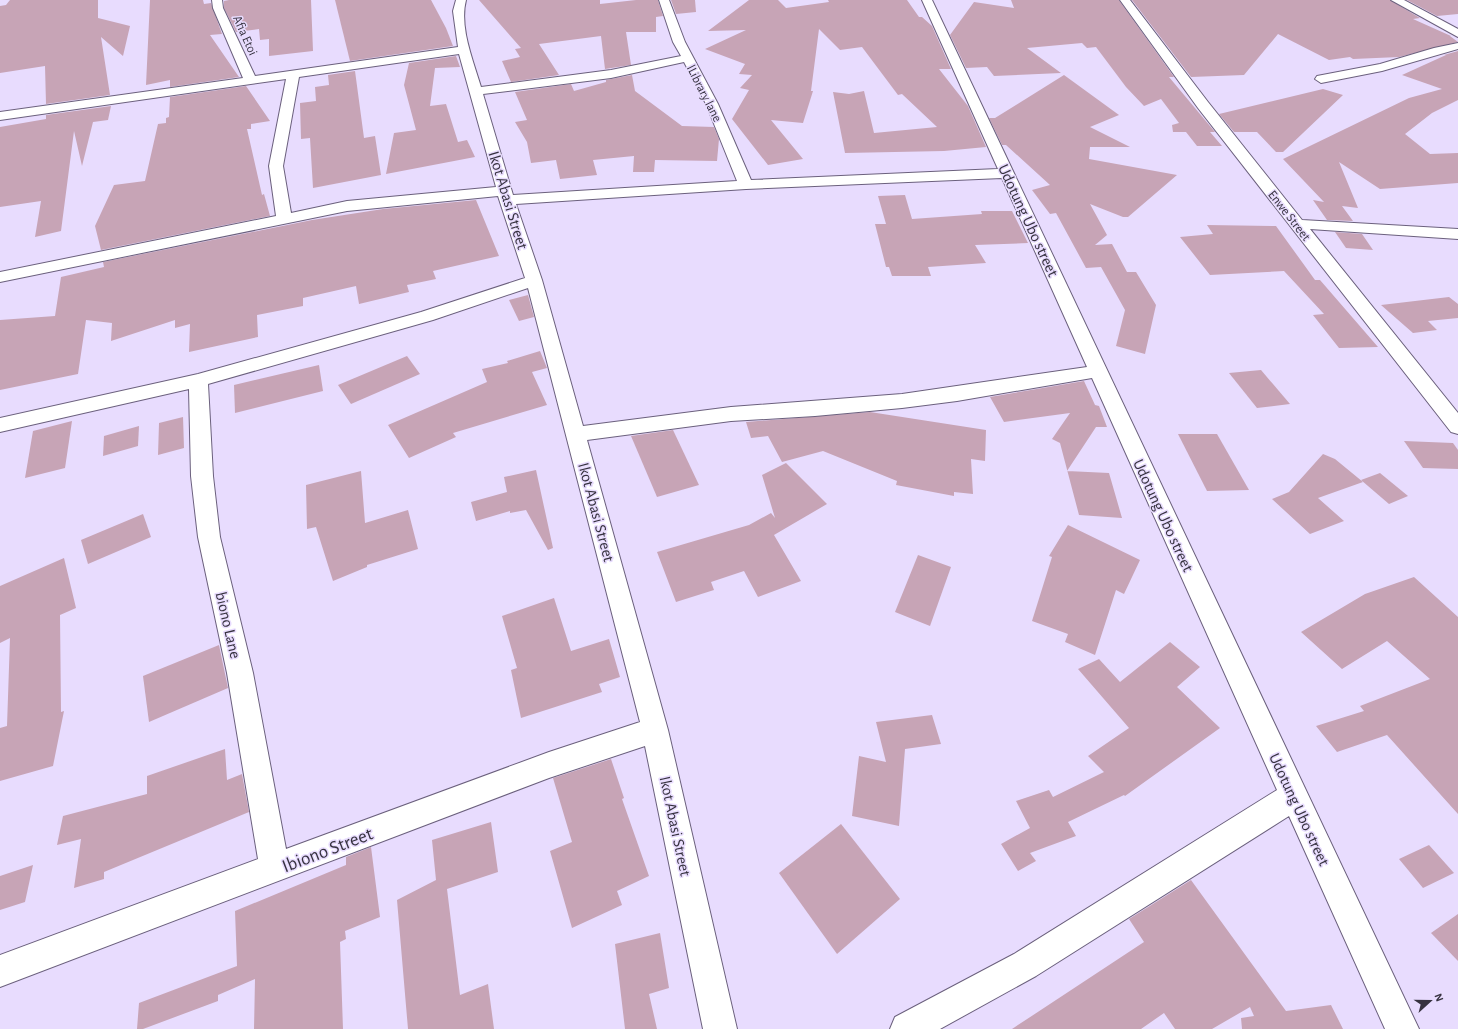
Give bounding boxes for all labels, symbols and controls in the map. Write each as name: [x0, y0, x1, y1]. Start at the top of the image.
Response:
street label: Afia Etoi: [230, 14, 259, 58]
street label: lLibrary lane: [684, 63, 724, 124]
street label: Ikot Abasi Street: [486, 149, 531, 251]
street label: Udotung Ubo street: [995, 162, 1061, 279]
street label: Enwe Street: [1265, 188, 1312, 244]
street label: Udotung Ubo street: [1130, 457, 1196, 574]
street label: Ikot Abasi Street: [575, 461, 617, 564]
street label: biono Lane: [213, 590, 243, 660]
street label: Udotung Ubo street: [1266, 751, 1332, 868]
street label: Ikot Abasi Street: [657, 775, 693, 878]
street label: Ibiono Street: [280, 824, 376, 876]
north arrow: [1410, 981, 1450, 1021]
text: N: [1432, 992, 1445, 1003]

